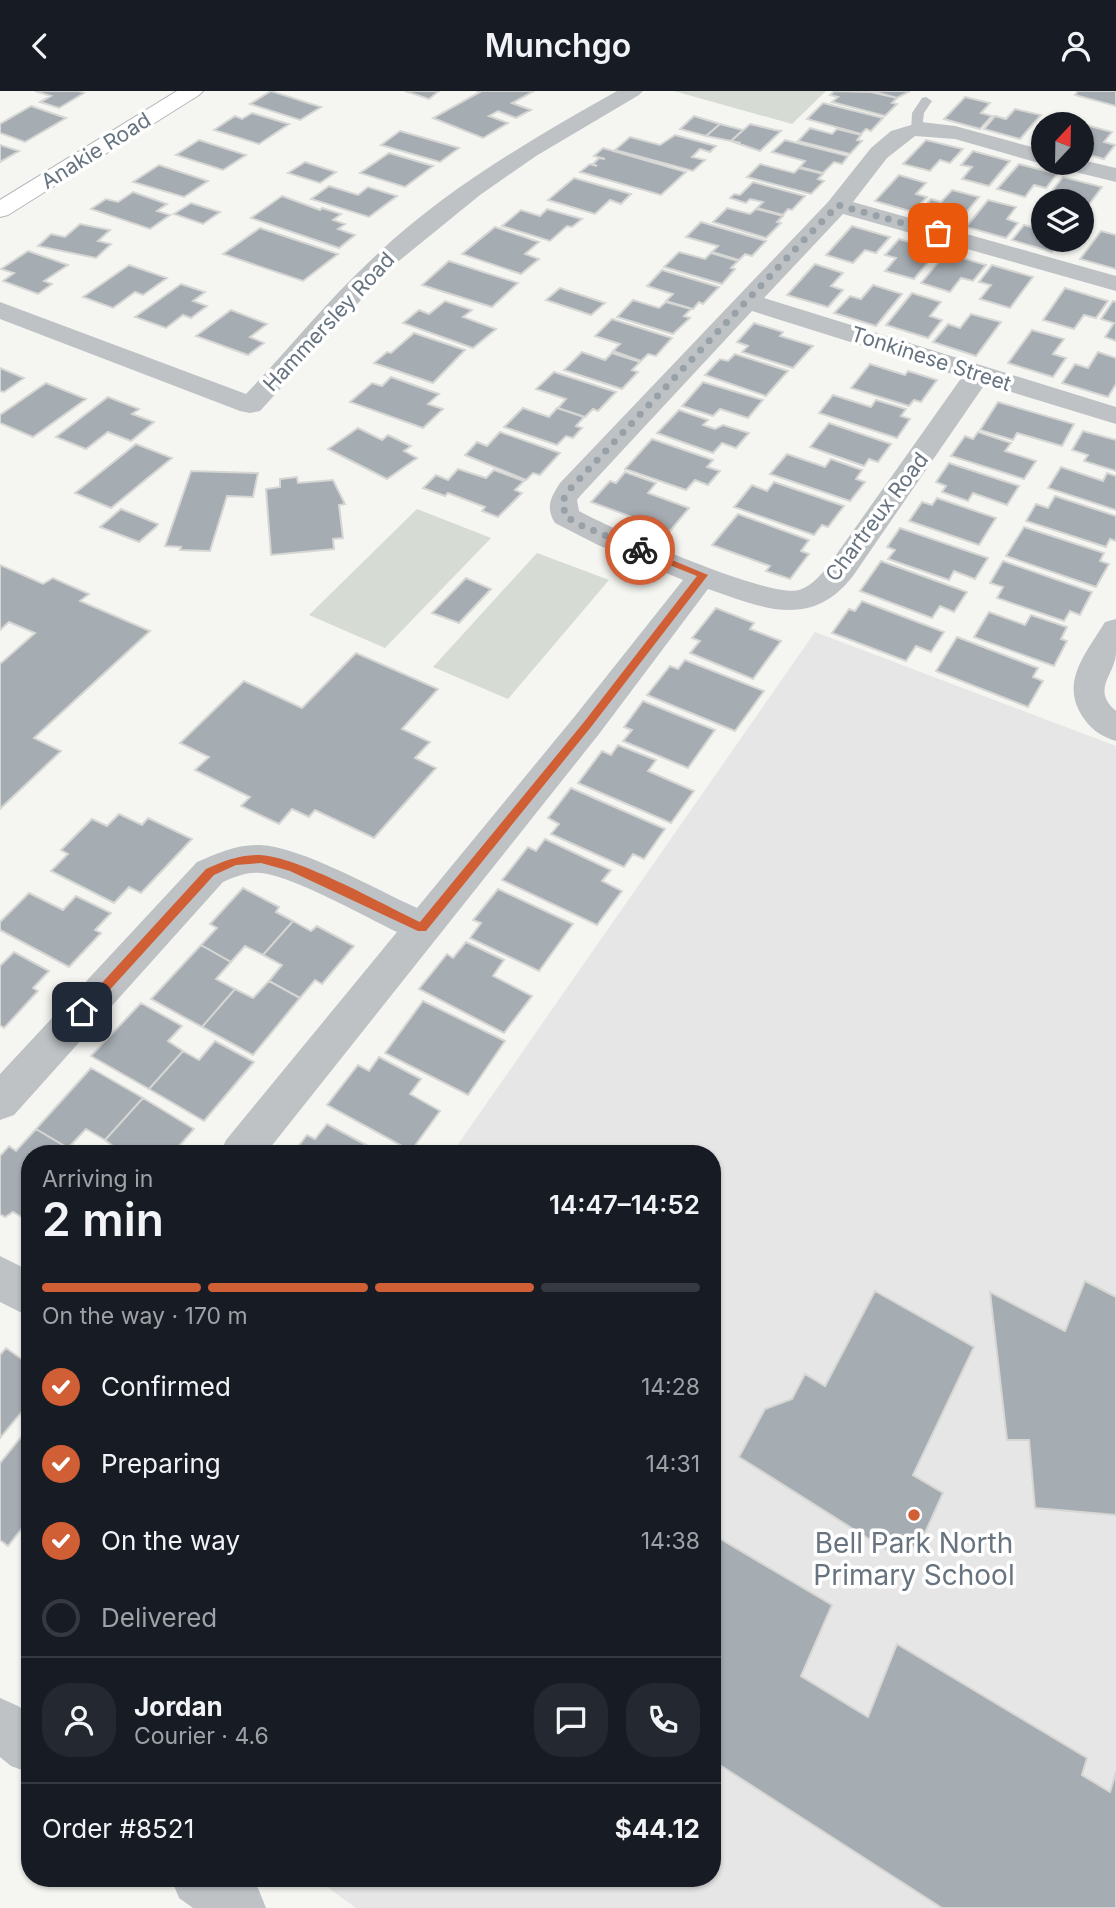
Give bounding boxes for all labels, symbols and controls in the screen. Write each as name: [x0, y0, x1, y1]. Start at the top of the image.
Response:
text: Munchgo: [485, 26, 631, 65]
icon: back: [21, 27, 59, 65]
icon: person: [1057, 27, 1095, 65]
street label: Anakie Road: [36, 107, 155, 194]
north arrow: [1031, 112, 1094, 175]
map controls: [1031, 112, 1094, 252]
button: layers: [1031, 189, 1094, 252]
pin: [908, 203, 968, 263]
icon: bag: [919, 214, 957, 252]
street label: Hammersley Road: [258, 247, 399, 396]
street label: Tonkinese Street: [848, 321, 1014, 396]
street label: Chartreux Road: [820, 447, 933, 586]
courier: [605, 515, 675, 585]
icon: bike: [621, 531, 659, 569]
pin: [52, 982, 112, 1042]
icon: home: [63, 993, 101, 1031]
text: Arriving in: [42, 1165, 153, 1193]
text: 14:47–14:52: [549, 1189, 700, 1220]
text: 2 min: [42, 1191, 164, 1247]
text: On the way · 170 m: [42, 1302, 248, 1330]
icon: check: [42, 1368, 80, 1406]
text: Confirmed: [101, 1371, 231, 1402]
text: 14:28: [641, 1373, 700, 1401]
icon: check: [42, 1445, 80, 1483]
text: Preparing: [101, 1448, 221, 1479]
text: 14:31: [646, 1450, 700, 1478]
marker: Bell Park North Primary School: [906, 1507, 922, 1523]
icon: check: [42, 1522, 80, 1560]
text: On the way: [101, 1525, 240, 1556]
place label: Bell Park North Primary School: [813, 1526, 1015, 1592]
text: 14:38: [641, 1527, 700, 1555]
text: Delivered: [101, 1602, 217, 1633]
button: person: [42, 1683, 116, 1757]
button: chat: [534, 1683, 608, 1757]
button: phone: [626, 1683, 700, 1757]
text: Jordan: [134, 1691, 223, 1722]
text: Courier · 4.6: [134, 1722, 269, 1750]
text: Order #8521: [42, 1813, 194, 1844]
text: $44.12: [615, 1813, 700, 1844]

